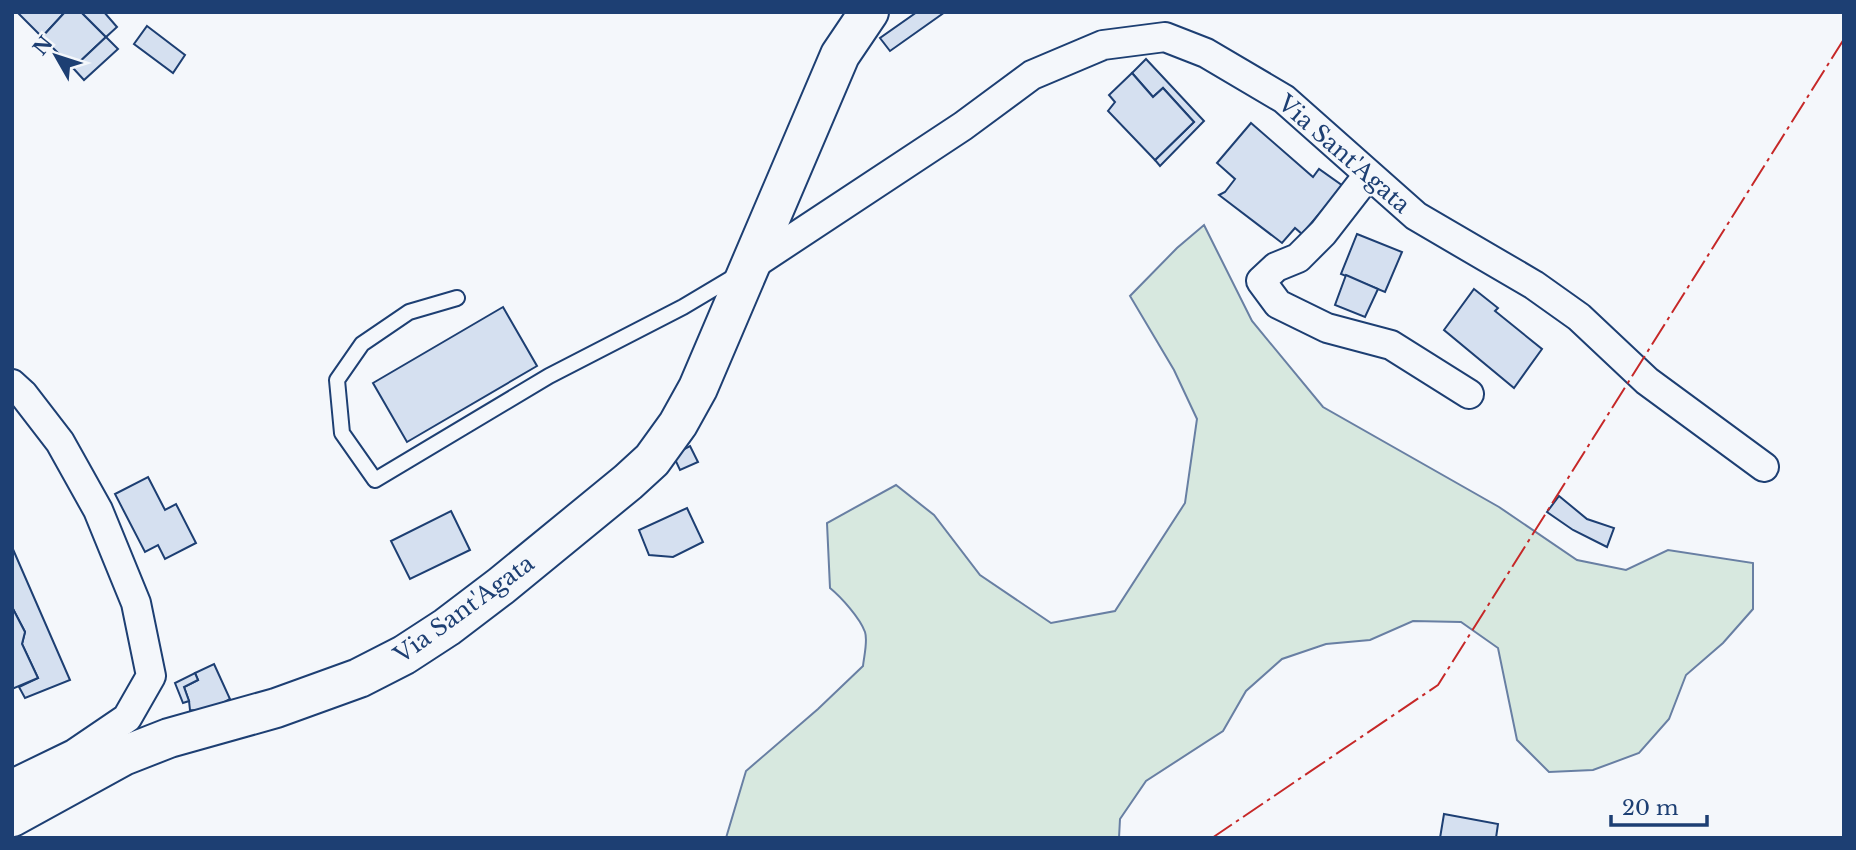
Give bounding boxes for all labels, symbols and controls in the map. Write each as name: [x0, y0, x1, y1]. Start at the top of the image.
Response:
north arrow: [21, 21, 91, 91]
text: N: [29, 31, 58, 60]
street label: Via Sant'Agata: [1271, 88, 1416, 219]
street label: Via Sant'Agata: [388, 549, 540, 670]
scale bar: [1611, 784, 1707, 828]
text: 20 m: [1622, 795, 1679, 821]

